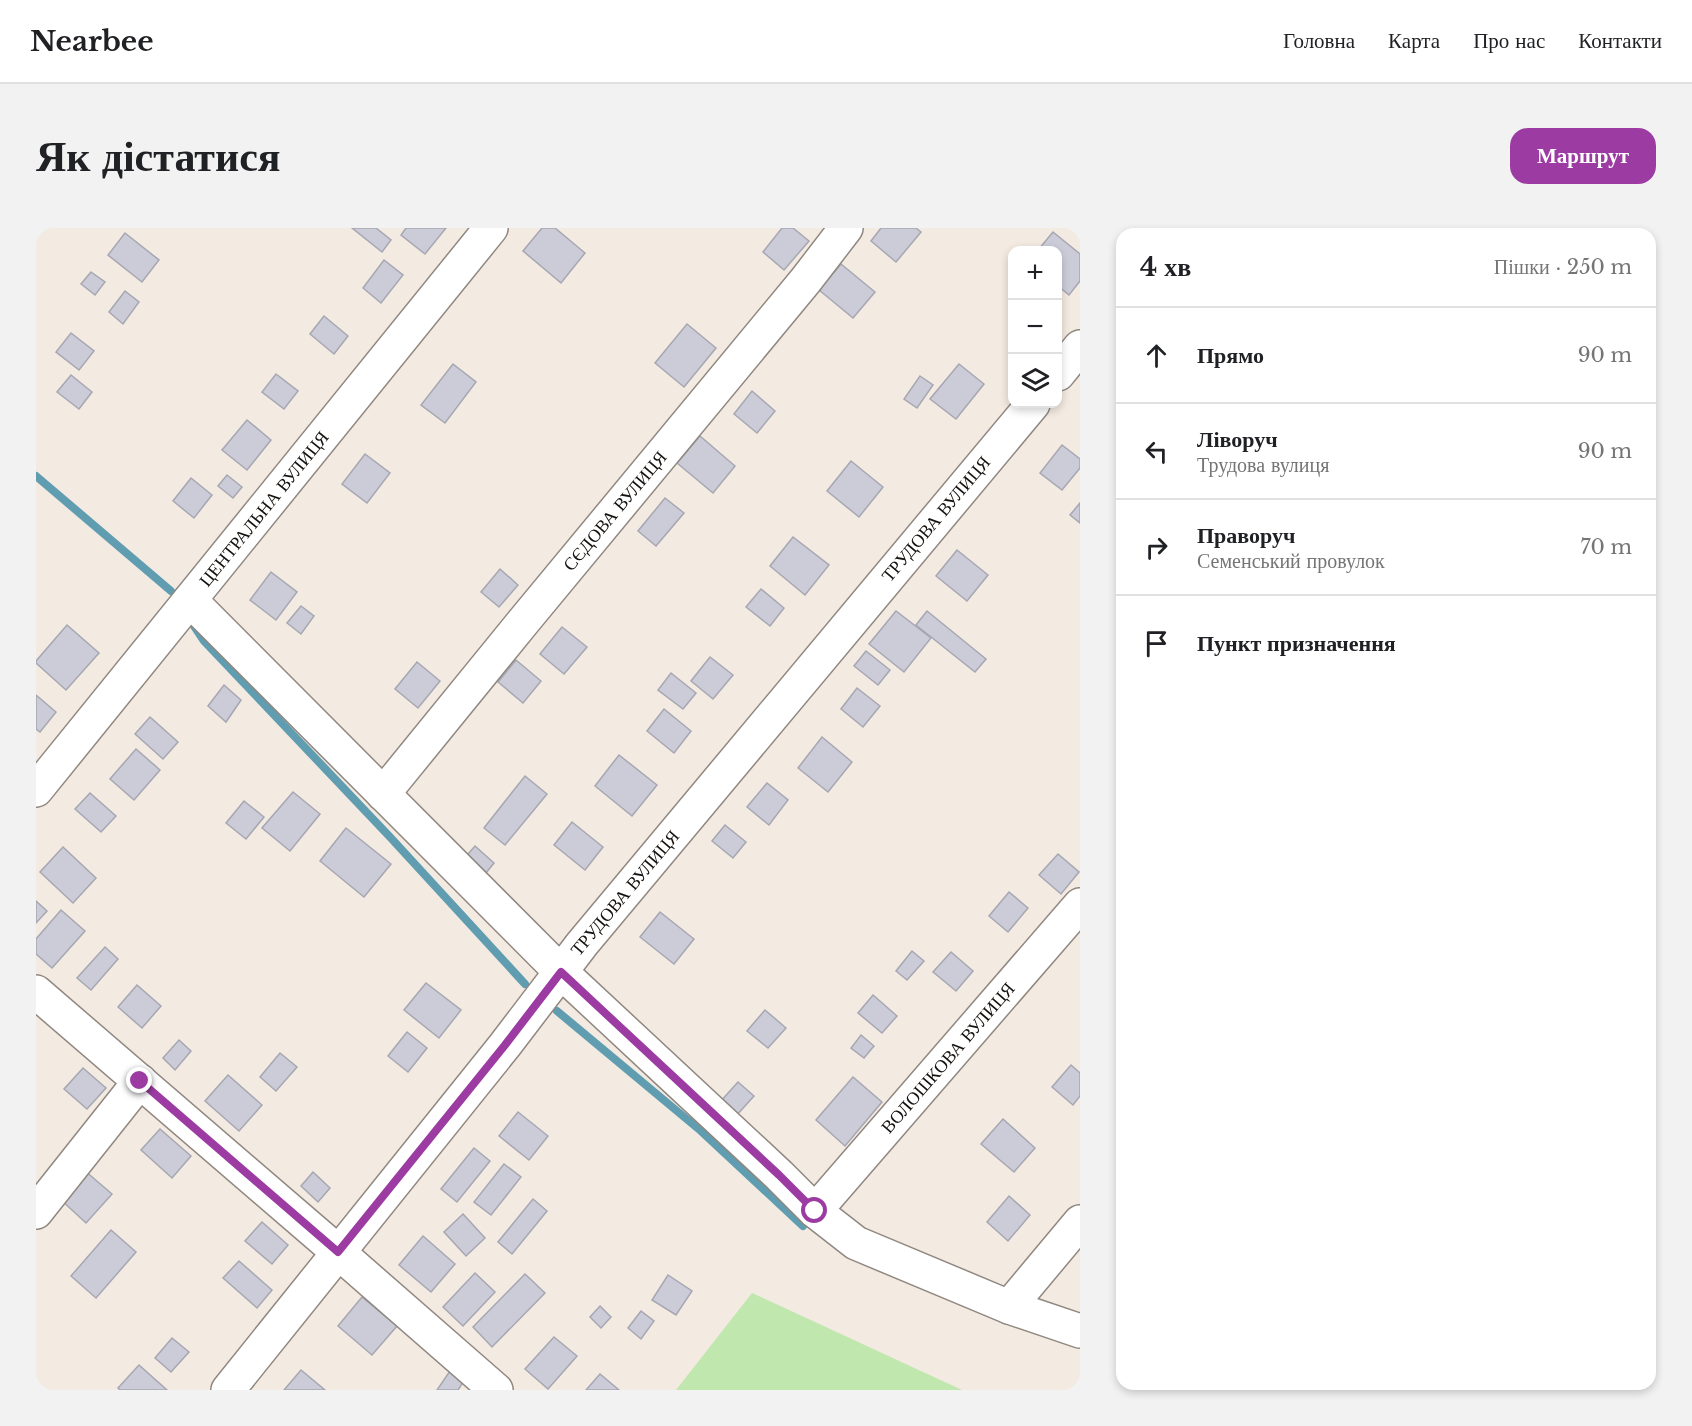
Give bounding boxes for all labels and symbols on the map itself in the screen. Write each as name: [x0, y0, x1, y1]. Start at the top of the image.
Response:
street label: ЦЕНТРАЛЬНА ВУЛИЦЯ: [194, 427, 334, 591]
street label: СЄДОВА ВУЛИЦЯ: [558, 447, 672, 575]
street label: ТРУДОВА ВУЛИЦЯ: [877, 452, 995, 586]
street label: ТРУДОВА ВУЛИЦЯ: [566, 826, 684, 960]
street label: ВОЛОШКОВА ВУЛИЦЯ: [877, 978, 1019, 1138]
route end: [126, 1067, 152, 1093]
route start: [801, 1197, 827, 1223]

